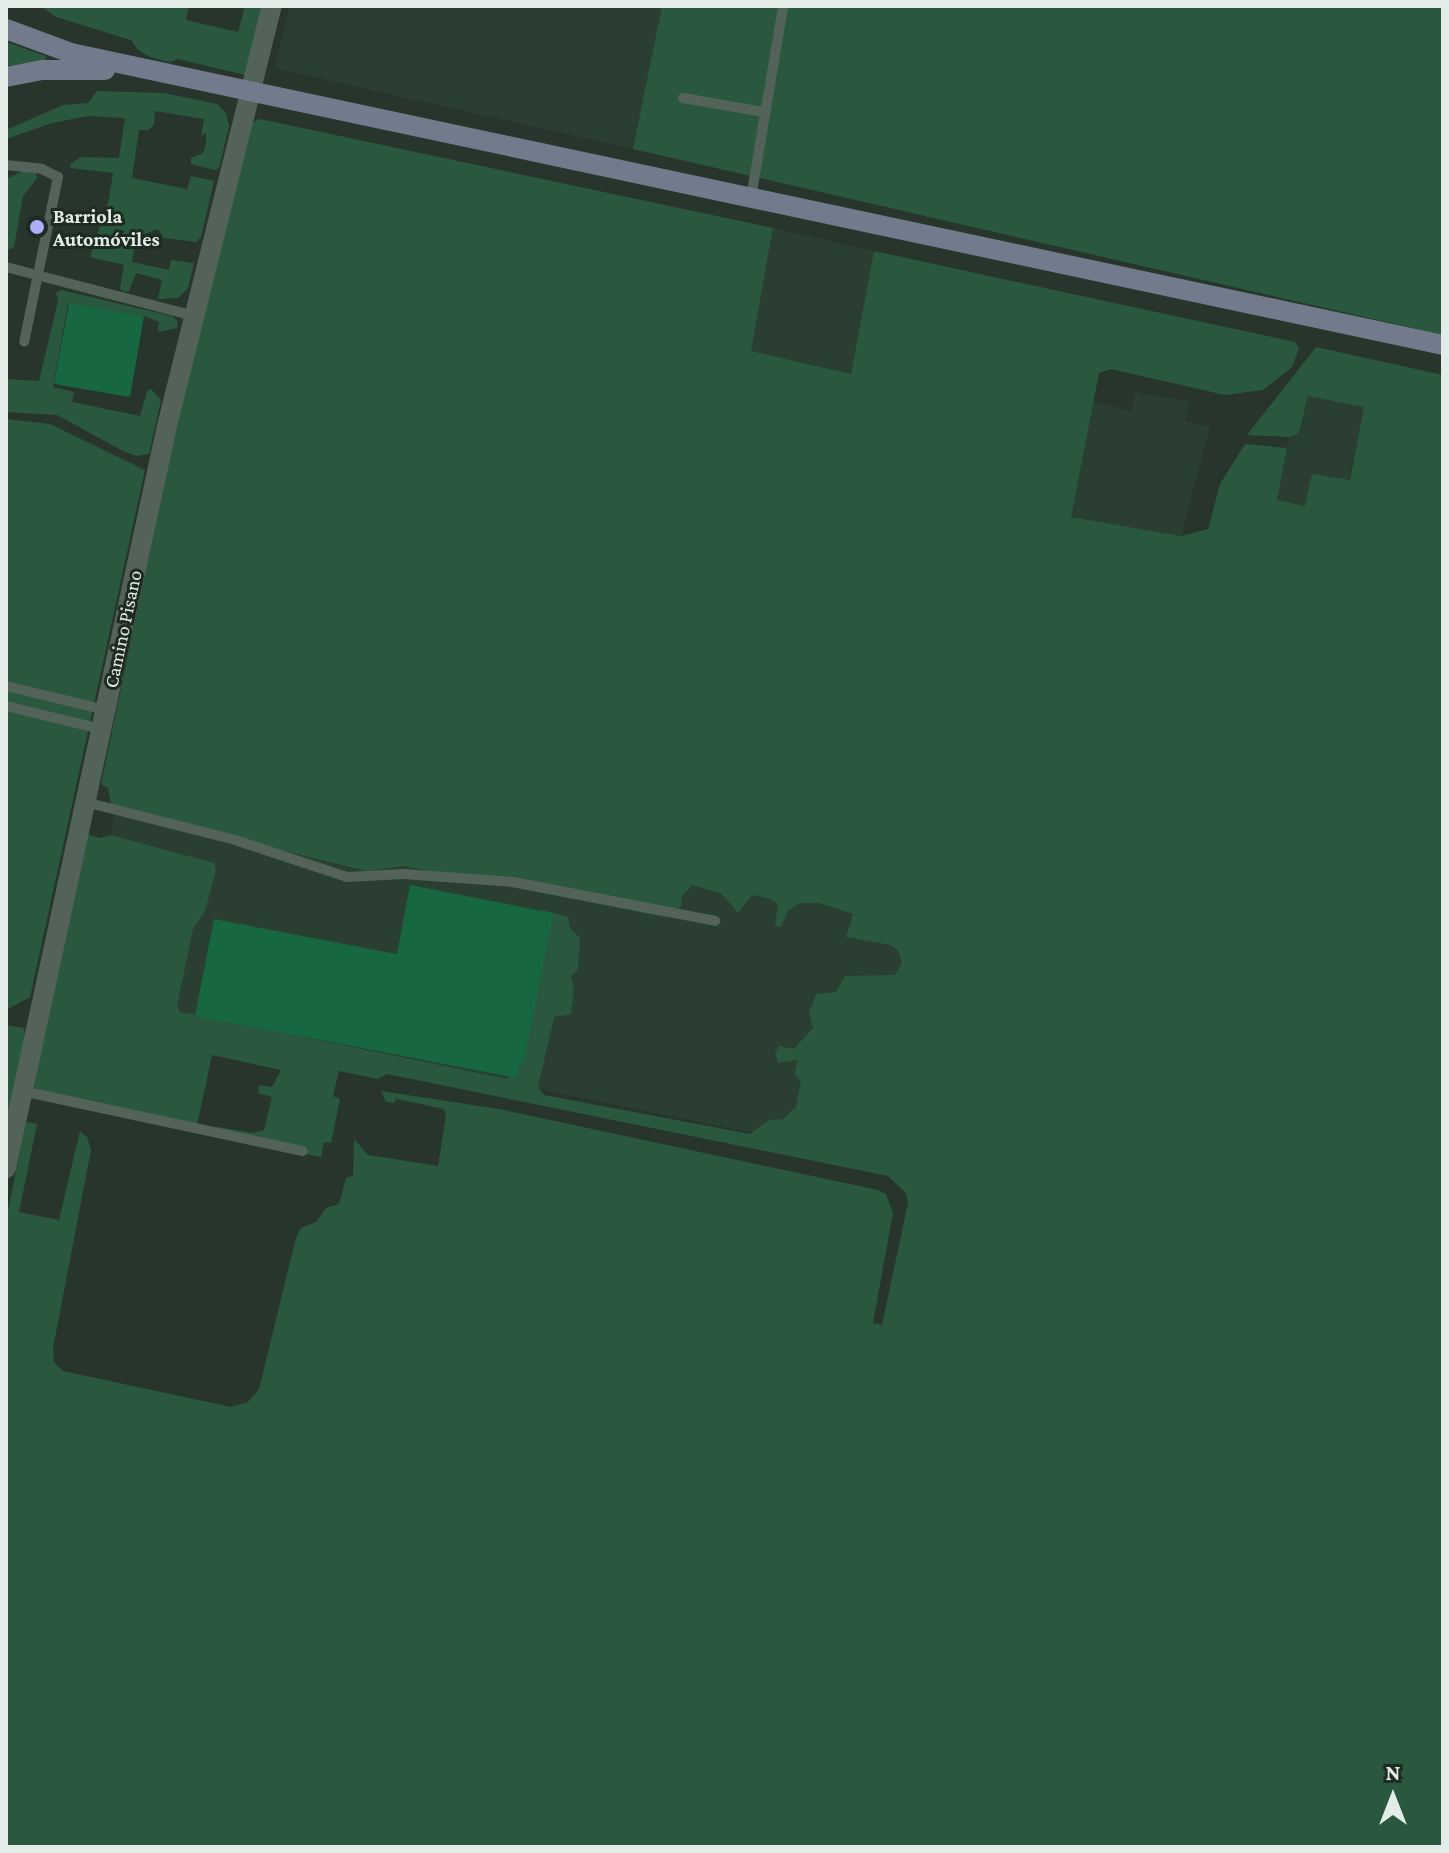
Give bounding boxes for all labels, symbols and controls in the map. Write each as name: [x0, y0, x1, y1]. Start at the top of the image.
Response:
place label: Barriola Automóviles: [53, 204, 160, 251]
marker: Barriola Automóviles: [28, 218, 46, 236]
street label: Camino Pisano: [99, 568, 147, 690]
north arrow: [1353, 1757, 1433, 1837]
text: N: [1386, 1760, 1401, 1785]

